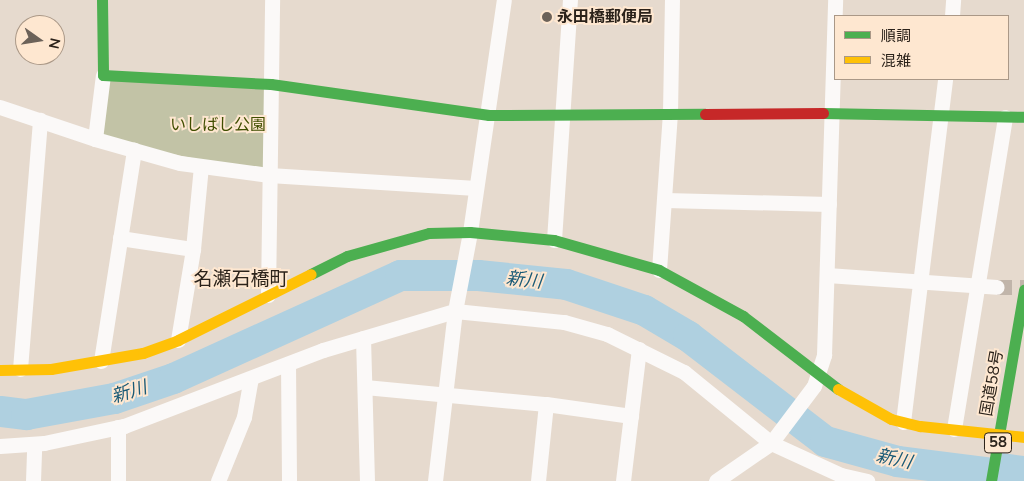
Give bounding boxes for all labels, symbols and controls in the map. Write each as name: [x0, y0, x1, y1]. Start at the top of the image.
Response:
place label: 永田橋郵便局: [557, 7, 653, 27]
marker: 永田橋郵便局: [541, 11, 553, 23]
north arrow: [15, 15, 65, 65]
legend: [834, 15, 1009, 80]
text: 順調: [881, 26, 911, 46]
text: N: [44, 36, 65, 50]
text: 混雑: [881, 51, 911, 71]
park label: いしばし公園: [170, 115, 266, 135]
water label: 新川: [505, 267, 543, 293]
district label: 名瀬石橋町: [194, 269, 288, 291]
street label: 国道58号: [977, 348, 1007, 418]
water label: 新川: [109, 376, 149, 408]
road number: 58: [983, 430, 1013, 456]
water label: 新川: [874, 445, 914, 473]

